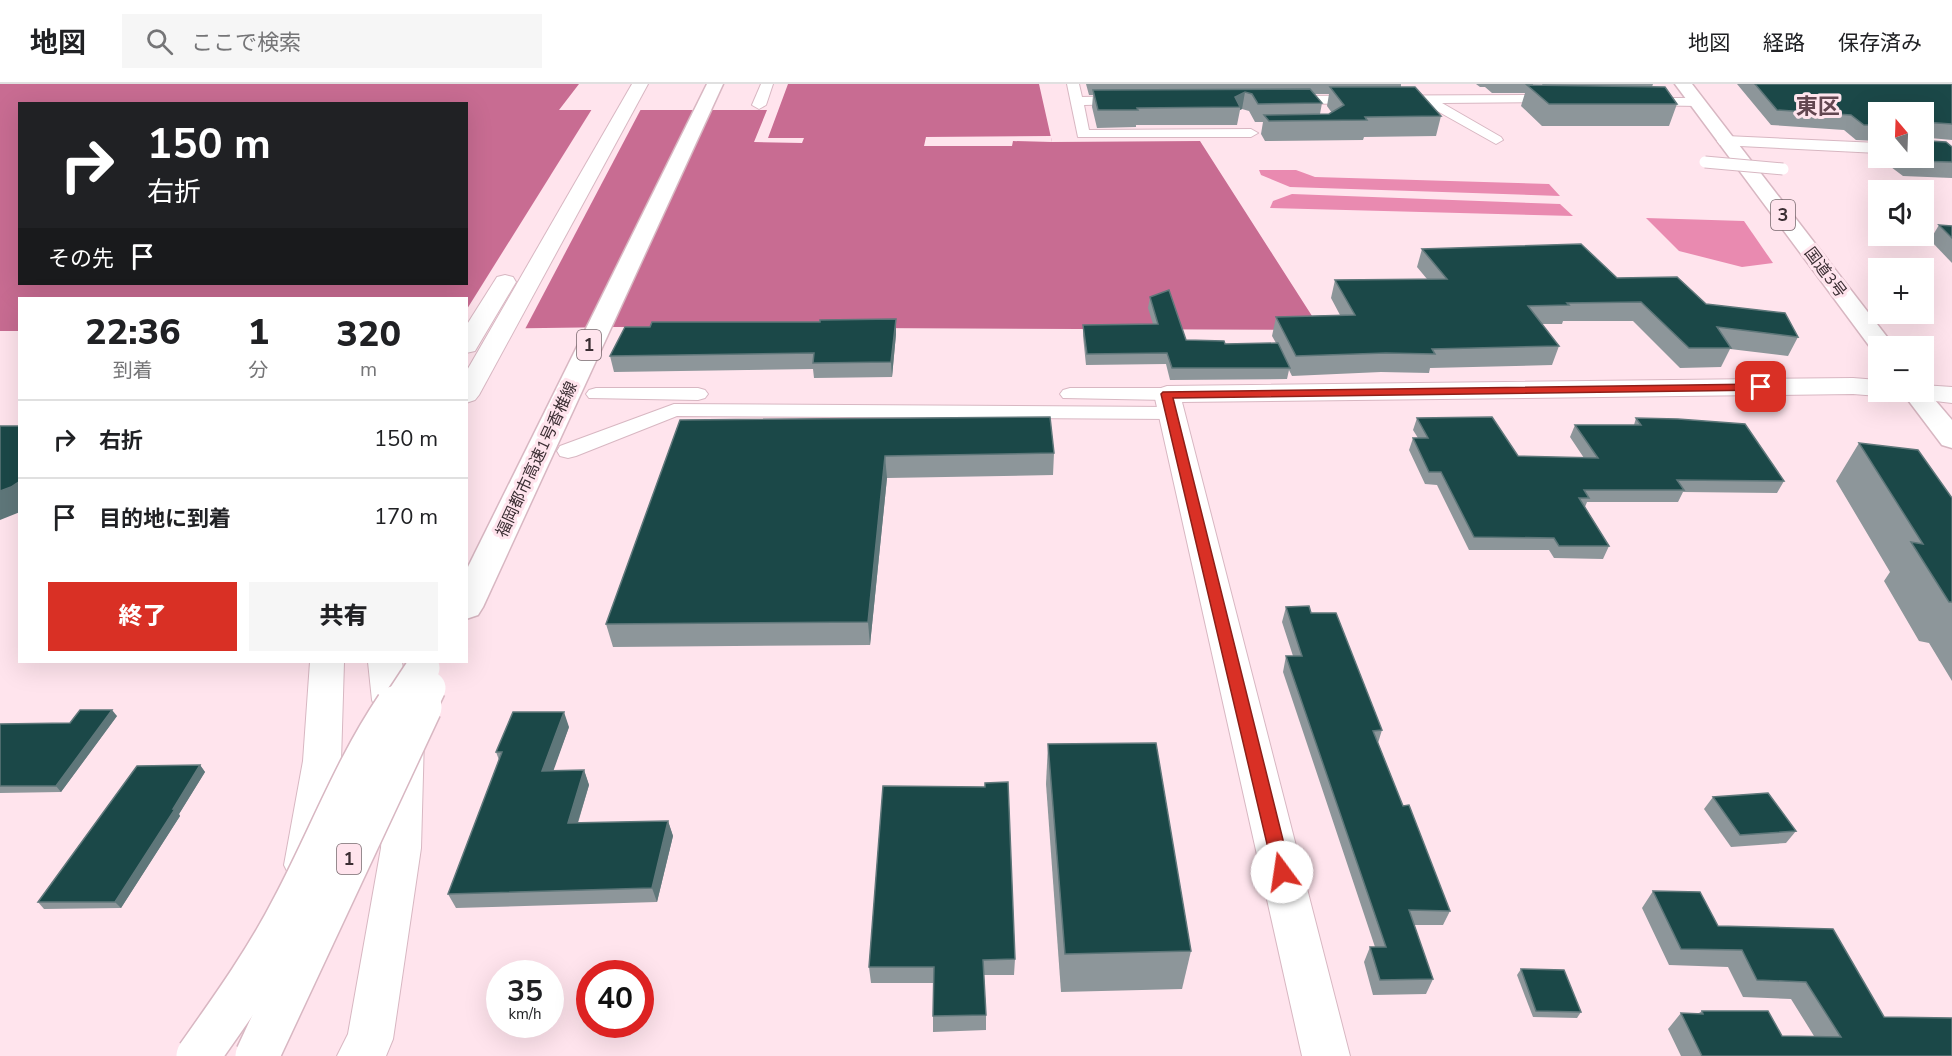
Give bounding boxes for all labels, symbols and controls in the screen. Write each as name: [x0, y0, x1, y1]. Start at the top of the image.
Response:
search box: [122, 14, 542, 68]
text: 地図: [30, 24, 86, 62]
icon: search: [143, 25, 176, 58]
text: ここで検索: [191, 28, 301, 58]
text: 地図: [1688, 29, 1730, 57]
text: 経路: [1763, 29, 1805, 57]
text: 保存済み: [1838, 29, 1922, 57]
district label: 東区: [1796, 92, 1840, 122]
north arrow: [1868, 102, 1934, 168]
map controls: [1868, 102, 1934, 402]
text: 150 m: [147, 116, 271, 173]
icon: right: [48, 126, 126, 204]
text: 右折: [147, 174, 201, 211]
button: sound: [1868, 180, 1934, 246]
road number: 3: [1771, 200, 1795, 230]
icon: arrive: [126, 240, 159, 273]
street label: 国道3号: [1799, 243, 1851, 302]
text: その先: [48, 244, 114, 274]
button: +: [1868, 258, 1934, 324]
text: 22:36: [85, 308, 181, 357]
text: 1: [248, 308, 269, 357]
text: 320: [336, 310, 401, 359]
road number: 1: [577, 330, 601, 360]
button: −: [1868, 336, 1934, 402]
text: m: [360, 356, 377, 383]
text: 到着: [113, 357, 153, 384]
text: 分: [248, 357, 268, 384]
pin: [1735, 361, 1786, 412]
icon: arrive: [1744, 370, 1777, 403]
street label: 福岡都市高速1号香椎線: [491, 378, 583, 541]
icon: right: [48, 423, 81, 456]
text: 150 m: [374, 424, 438, 454]
text: 右折: [99, 426, 143, 456]
icon: arrive: [48, 501, 81, 534]
text: 170 m: [374, 502, 438, 532]
text: 目的地に到着: [99, 504, 231, 534]
button: 終了: [48, 582, 237, 651]
button: 共有: [249, 582, 438, 651]
position arrow: [1250, 840, 1314, 904]
road number: 1: [337, 844, 361, 874]
speed limit sign: 40: [576, 960, 654, 1038]
text: 35: [507, 971, 543, 1012]
text: km/h: [508, 1004, 542, 1024]

